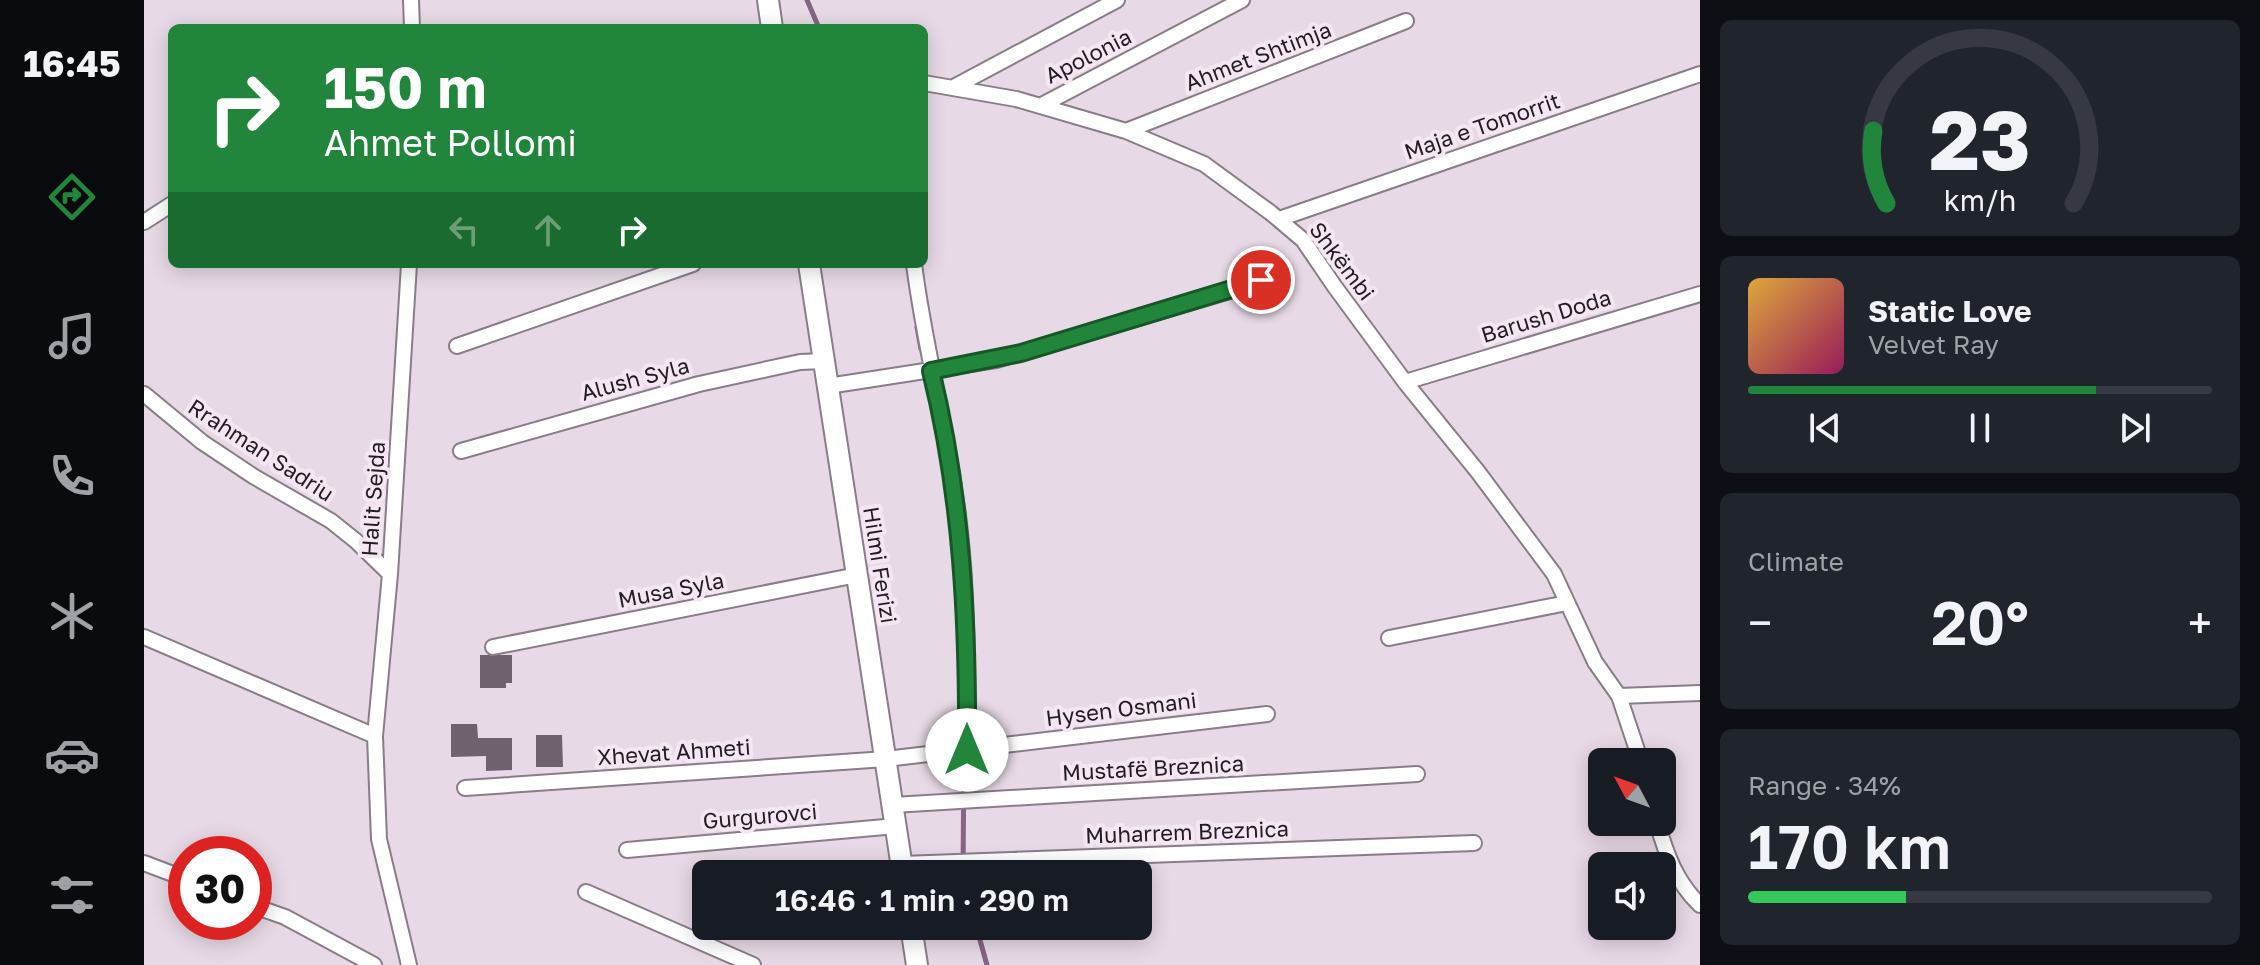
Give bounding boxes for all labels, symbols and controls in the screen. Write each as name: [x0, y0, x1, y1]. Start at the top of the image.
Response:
street label: Ahmet Shtimja: [1181, 15, 1335, 96]
street label: Apolonia: [1040, 22, 1135, 89]
text: 16:45: [23, 42, 121, 85]
text: 150 m: [324, 53, 486, 120]
icon: right: [192, 56, 296, 160]
street label: Maja e Tomorrit: [1400, 86, 1563, 165]
text: 23: [1929, 88, 2031, 188]
text: Ahmet Pollomi: [324, 121, 577, 164]
icon: directions: [44, 169, 100, 225]
text: km/h: [1944, 183, 2016, 217]
icon: left: [442, 208, 486, 252]
icon: ahead: [526, 208, 570, 252]
icon: right: [610, 208, 654, 252]
street label: Shkëmbi: [1304, 216, 1381, 305]
pin: [1227, 246, 1295, 314]
icon: arrive: [1239, 258, 1283, 302]
street label: Barush Doda: [1478, 283, 1614, 348]
text: Static Love: [1868, 293, 2032, 329]
icon: music: [44, 308, 100, 364]
text: Velvet Ray: [1868, 329, 1999, 360]
street label: Alush Syla: [578, 351, 692, 406]
street label: Rrahman Sadriu: [183, 392, 339, 507]
icon: previous: [1803, 406, 1847, 450]
icon: pause: [1958, 406, 2002, 450]
icon: next: [2113, 406, 2157, 450]
street label: Halit Sejda: [355, 441, 390, 557]
icon: phone: [44, 448, 100, 504]
street label: Hilmi Ferizi: [858, 505, 903, 625]
text: Climate: [1748, 546, 1844, 577]
street label: Musa Syla: [616, 566, 726, 613]
text: 20°: [1931, 586, 2029, 658]
icon: climate: [44, 588, 100, 644]
text: −: [1748, 596, 1772, 649]
text: +: [2188, 596, 2212, 649]
street label: Hysen Osmani: [1044, 686, 1198, 731]
position arrow: [925, 708, 1009, 792]
icon: car: [44, 727, 100, 783]
street label: Xhevat Ahmeti: [596, 733, 752, 770]
north arrow: [1588, 748, 1676, 836]
map controls: [1588, 748, 1676, 940]
street label: Mustafë Breznica: [1061, 749, 1245, 786]
text: Range · 34%: [1748, 770, 1901, 801]
street label: Gurgurovci: [702, 797, 818, 834]
text: 170 km: [1748, 810, 1951, 882]
street label: Muharrem Breznica: [1085, 814, 1289, 849]
speed limit sign: 30: [168, 836, 272, 940]
button: sound: [1588, 852, 1676, 940]
icon: filters: [44, 867, 100, 923]
text: 16:46 · 1 min · 290 m: [775, 882, 1069, 918]

